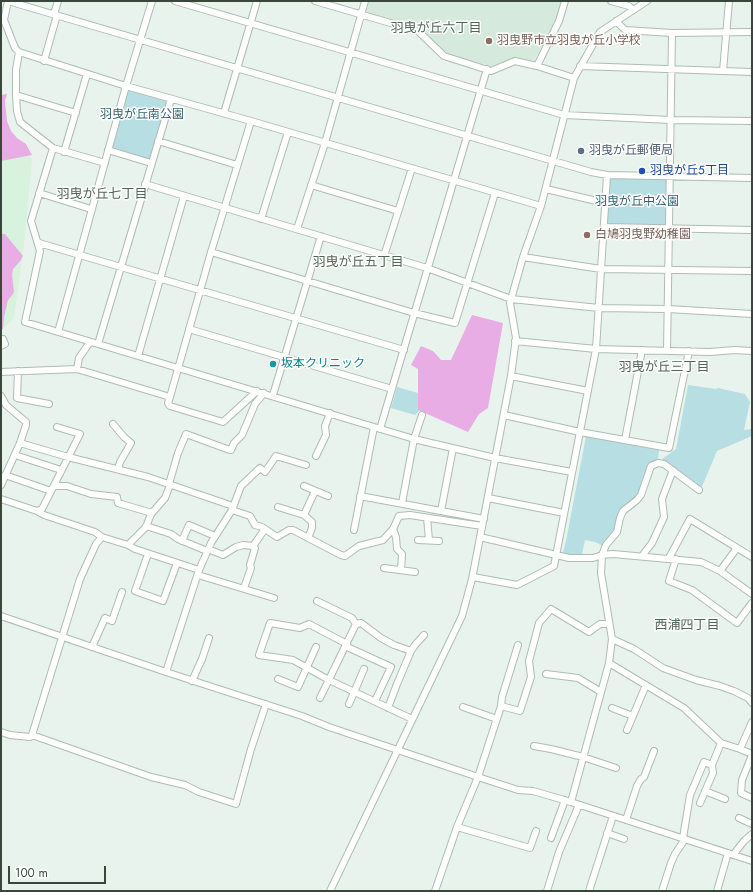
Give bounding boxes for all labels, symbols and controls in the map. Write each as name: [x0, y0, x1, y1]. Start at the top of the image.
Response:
district label: 羽曳が丘六丁目: [391, 21, 481, 37]
place label: 羽曳野市立羽曳が丘小学校: [497, 34, 641, 48]
marker: 羽曳野市立羽曳が丘小学校: [484, 36, 494, 46]
park label: 羽曳が丘南公園: [100, 108, 184, 122]
place label: 羽曳が丘郵便局: [589, 144, 673, 158]
marker: 羽曳が丘郵便局: [576, 146, 586, 156]
place label: 羽曳が丘５丁目: [650, 164, 729, 178]
marker: 羽曳が丘５丁目: [637, 166, 647, 176]
district label: 羽曳が丘七丁目: [57, 187, 147, 203]
park label: 羽曳が丘中公園: [595, 195, 679, 209]
place label: 白鳩羽曳野幼稚園: [595, 228, 691, 242]
marker: 白鳩羽曳野幼稚園: [582, 230, 592, 240]
district label: 羽曳が丘五丁目: [313, 255, 403, 271]
place label: 坂本クリニック: [281, 357, 365, 371]
marker: 坂本クリニック: [268, 359, 278, 369]
district label: 羽曳が丘三丁目: [619, 360, 709, 376]
district label: 西浦四丁目: [655, 618, 719, 634]
scale bar: [10, 858, 108, 884]
text: 100 m: [15, 864, 48, 882]

